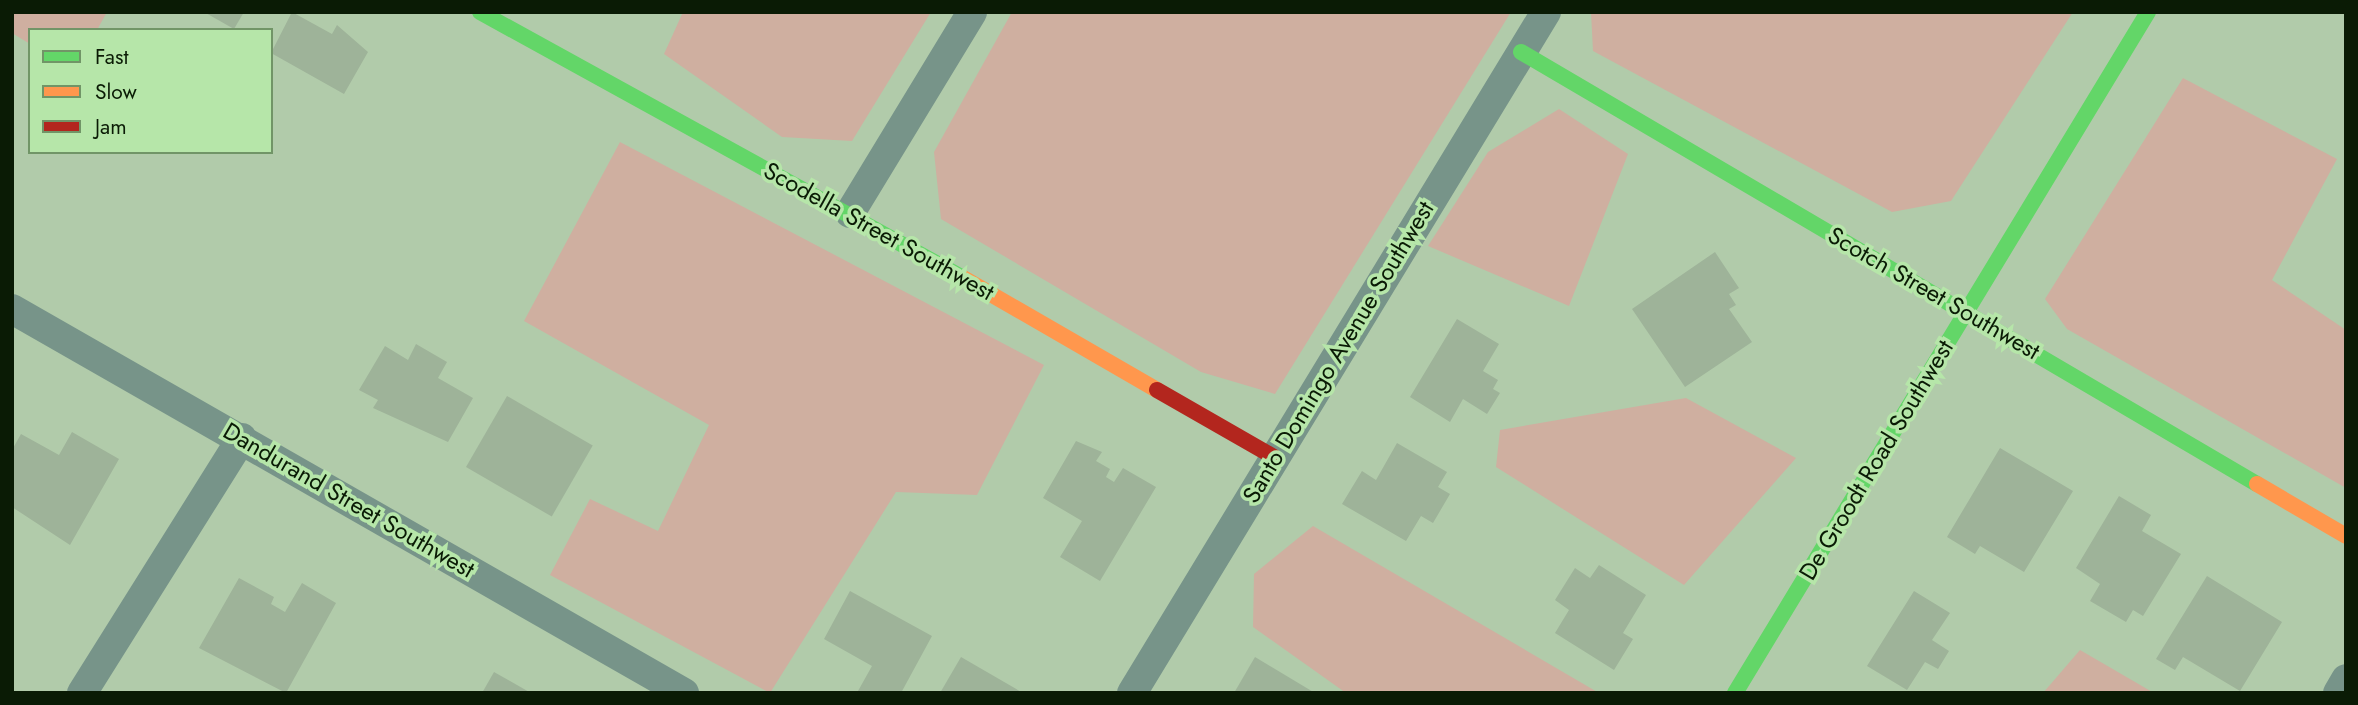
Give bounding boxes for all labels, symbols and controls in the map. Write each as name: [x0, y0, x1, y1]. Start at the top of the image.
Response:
legend: [28, 28, 273, 154]
text: Fast: [95, 42, 128, 72]
text: Slow: [95, 77, 137, 107]
text: Jam: [95, 112, 127, 142]
street label: Scodella Street Southwest: [759, 156, 999, 306]
street label: Santo Domingo Avenue Southwest: [1236, 196, 1440, 508]
street label: Scotch Street Southwest: [1823, 221, 2045, 365]
street label: De Groodt Road Southwest: [1793, 335, 1959, 585]
street label: Dandurand Street Southwest: [218, 416, 480, 584]

